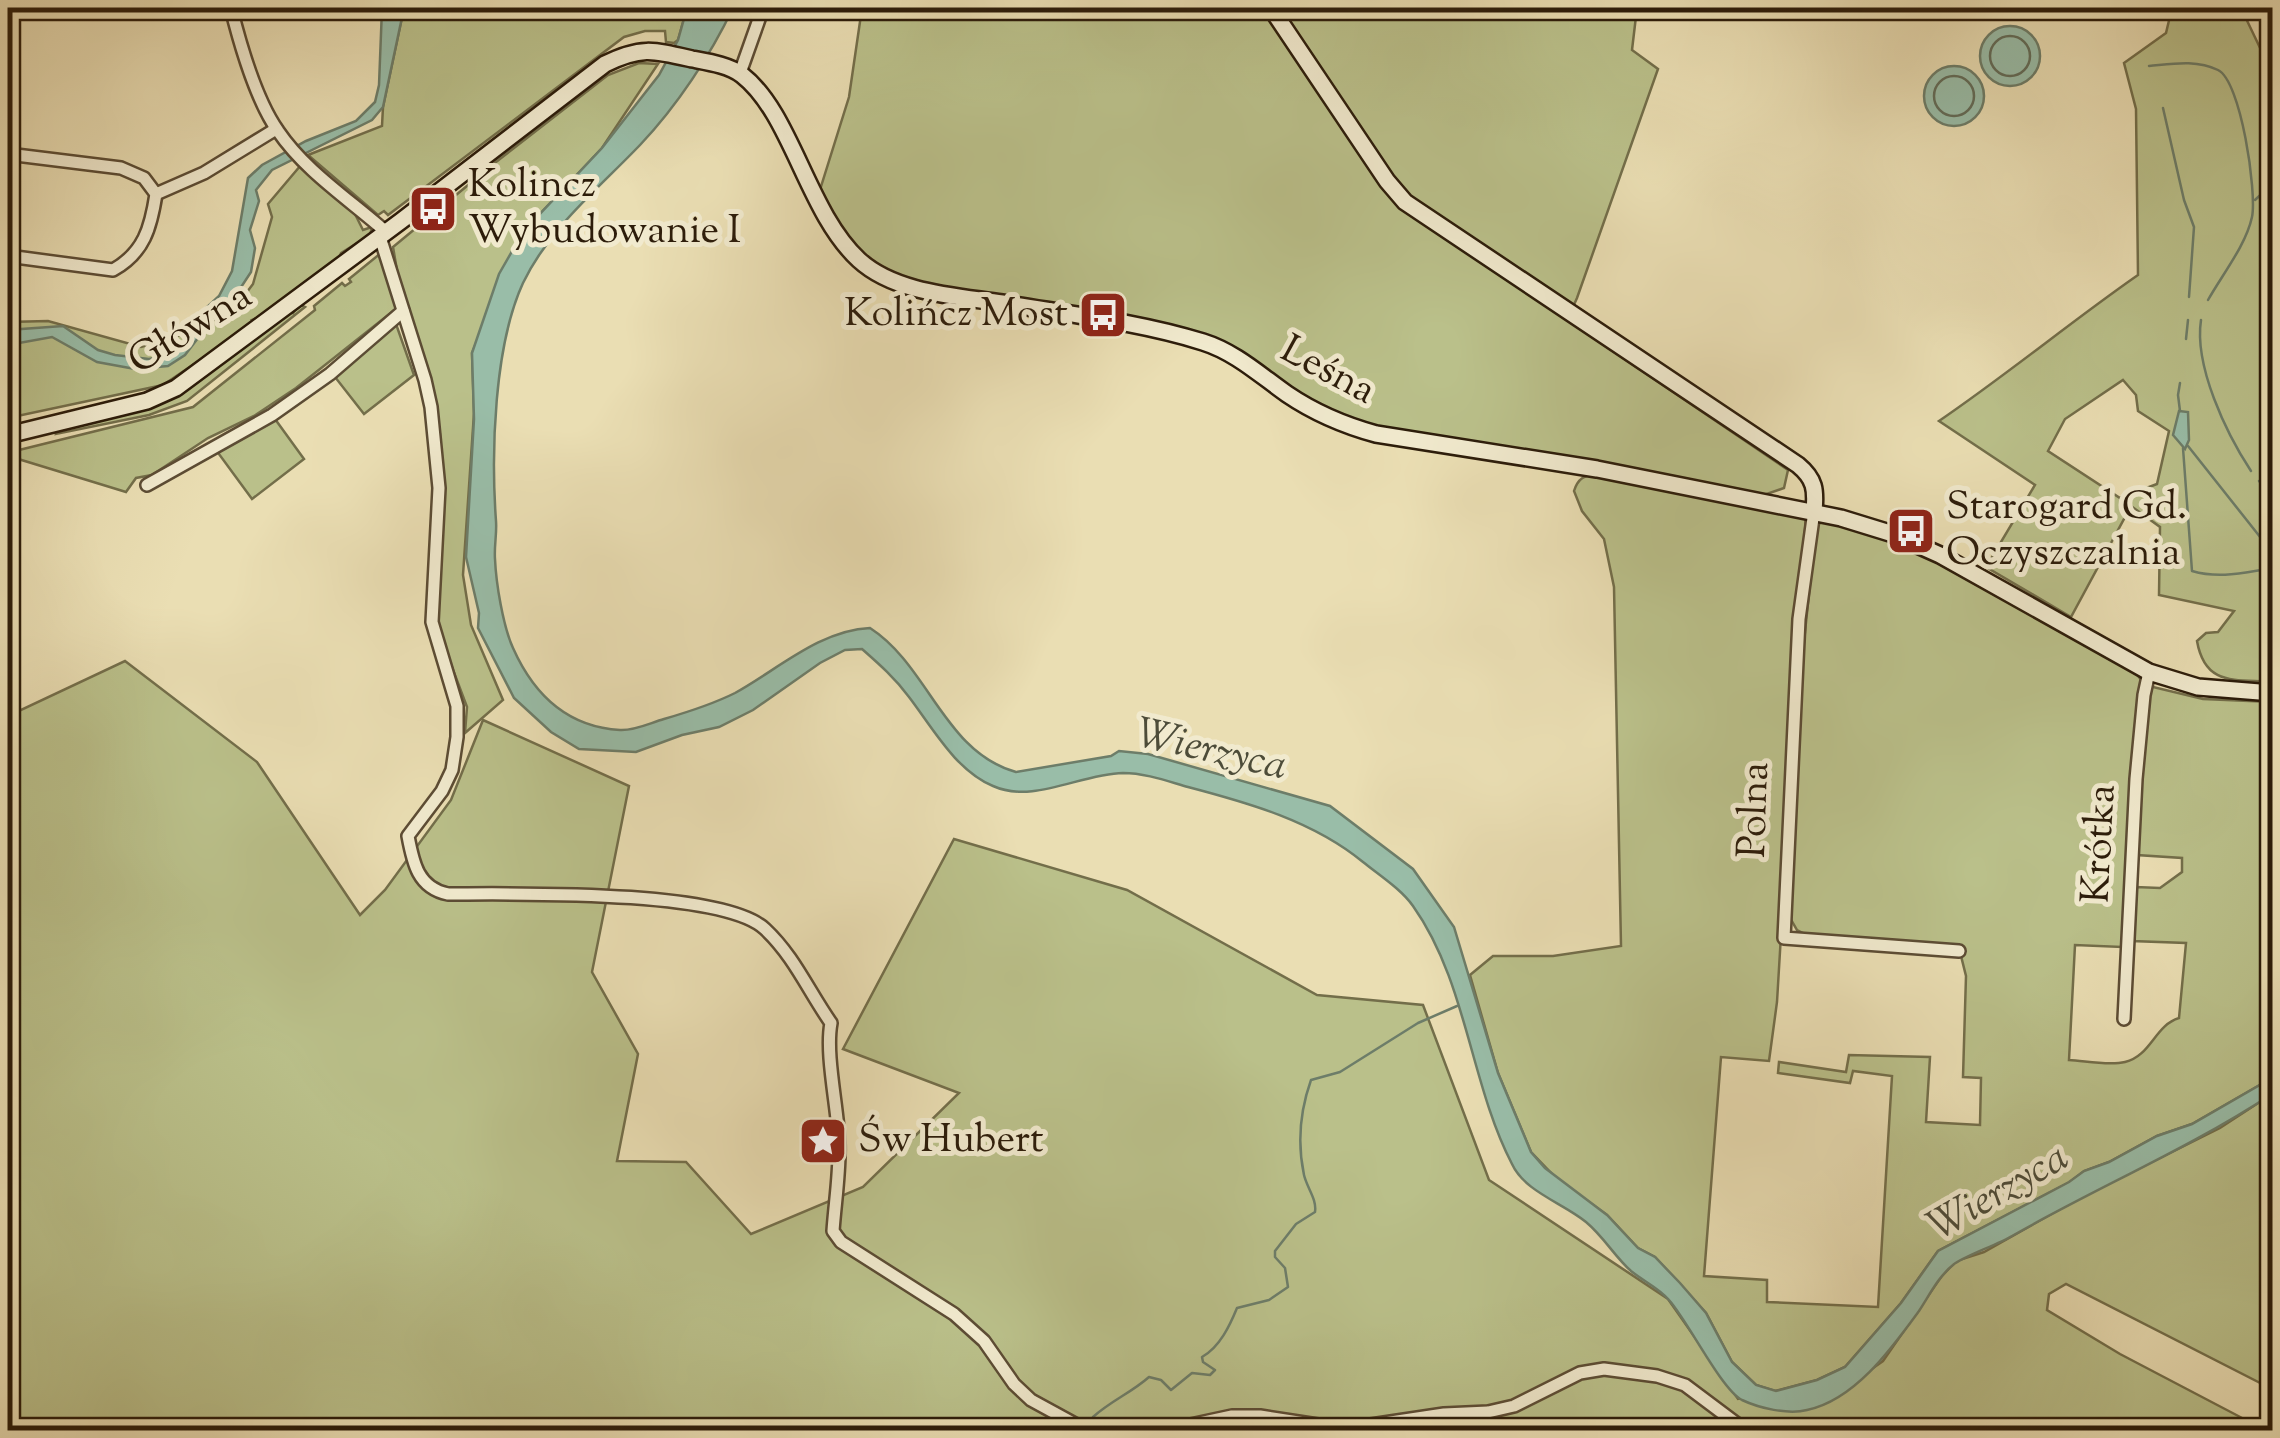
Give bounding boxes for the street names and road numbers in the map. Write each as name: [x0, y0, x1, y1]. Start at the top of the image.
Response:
street label: Główna: [118, 270, 264, 390]
street label: Leśna: [1269, 323, 1385, 421]
street label: Polna: [1726, 761, 1786, 859]
street label: Krótka: [2069, 783, 2133, 905]

